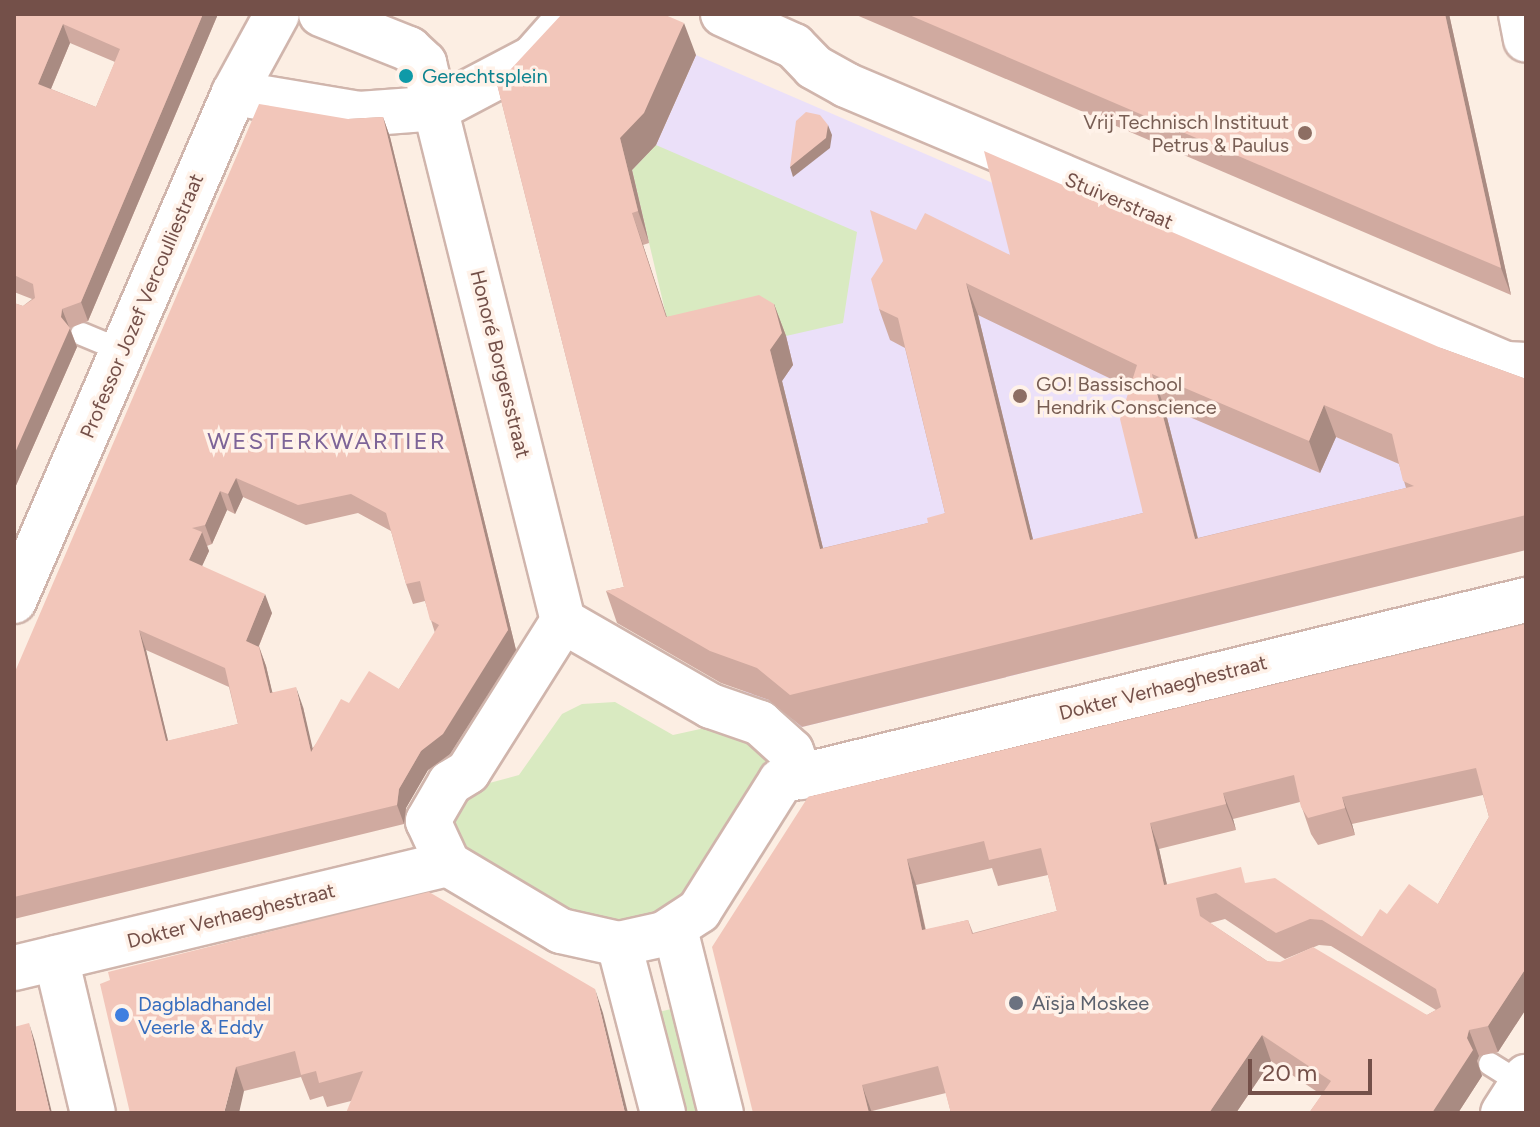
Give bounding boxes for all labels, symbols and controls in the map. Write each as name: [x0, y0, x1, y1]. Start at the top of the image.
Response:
place label: Gerechtsplein: [422, 64, 548, 88]
marker: Gerechtsplein: [397, 67, 415, 85]
place label: Vrij Technisch Instituut Petrus & Paulus: [1083, 110, 1289, 157]
marker: Vrij Technisch Instituut Petrus & Paulus: [1296, 124, 1314, 142]
street label: Stuiverstraat: [1061, 167, 1177, 235]
street label: Professor Jozef Vercoulliestraat: [75, 170, 209, 442]
street label: Honoré Borgersstraat: [465, 267, 535, 461]
place label: GO! Bassischool Hendrik Conscience: [1036, 372, 1217, 419]
marker: GO! Bassischool Hendrik Conscience: [1011, 387, 1029, 405]
district label: WESTERKWARTIER: [207, 427, 447, 455]
street label: Dokter Verhaeghestraat: [1056, 651, 1270, 725]
street label: Dokter Verhaeghestraat: [124, 879, 338, 953]
place label: Aïsja Moskee: [1032, 991, 1149, 1015]
place label: Dagbladhandel Veerle & Eddy: [138, 992, 271, 1039]
marker: Aïsja Moskee: [1007, 994, 1025, 1012]
marker: Dagbladhandel Veerle & Eddy: [113, 1006, 131, 1024]
scale bar: [1252, 1043, 1376, 1093]
text: 20 m: [1262, 1058, 1317, 1087]

